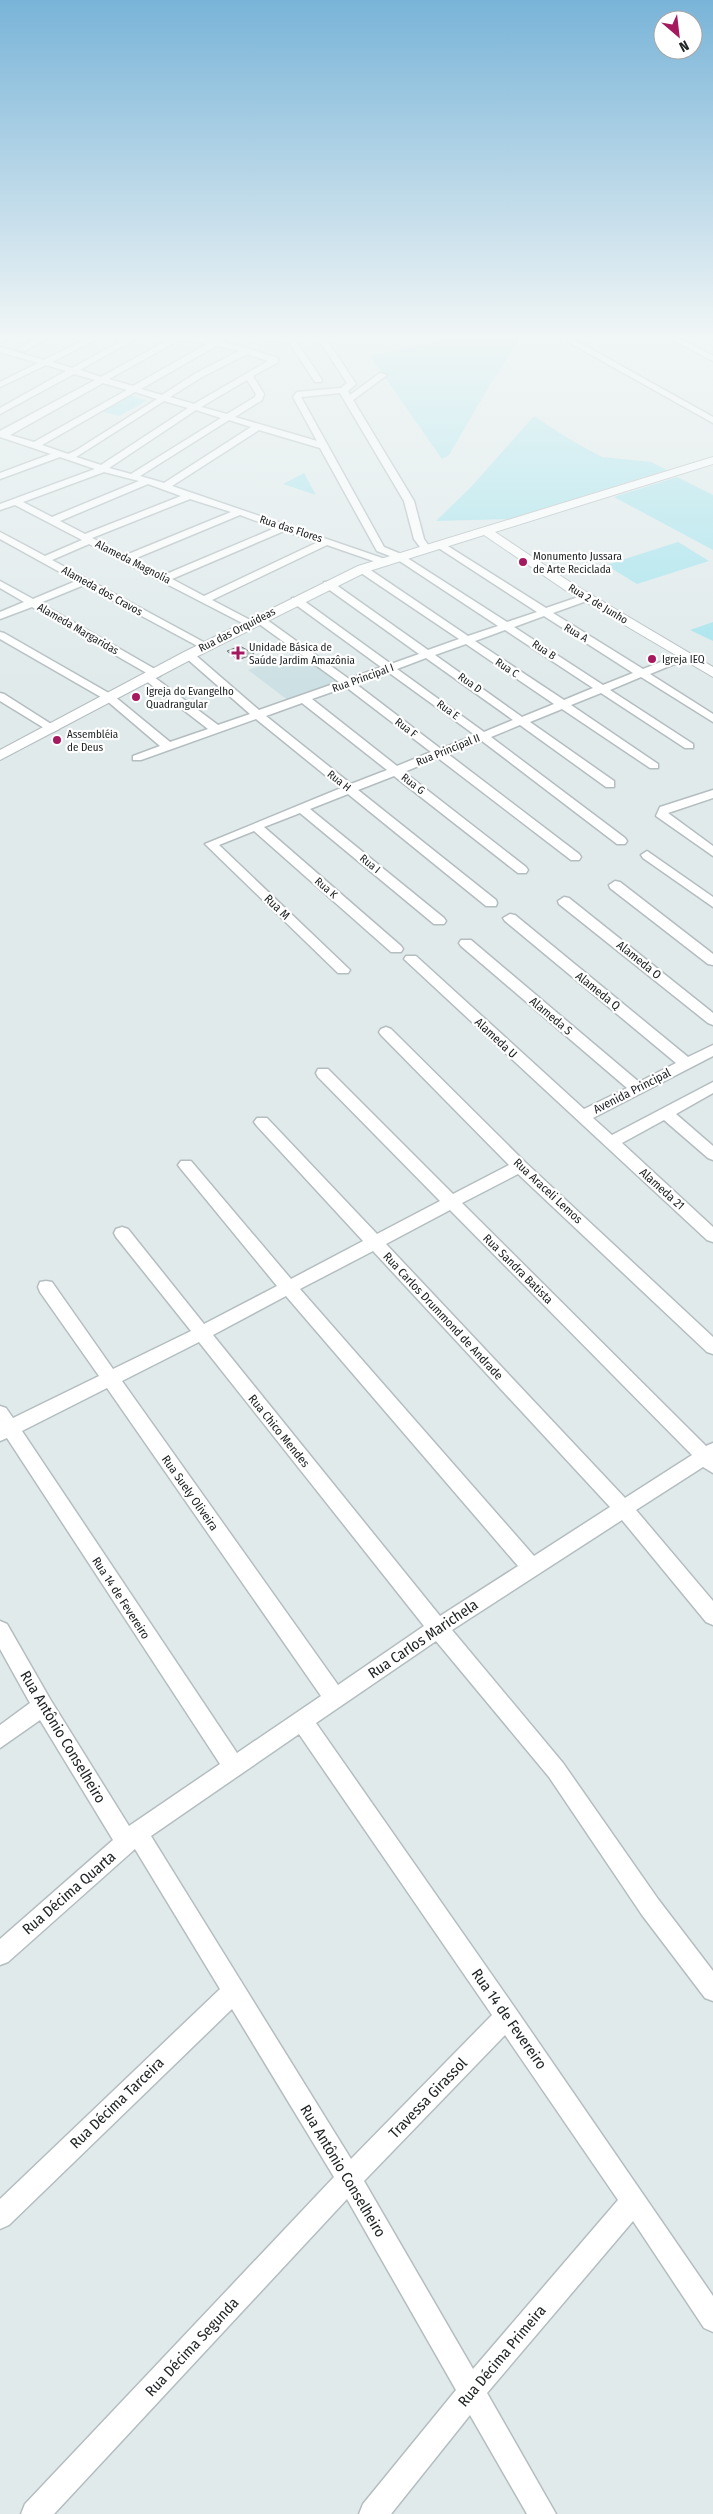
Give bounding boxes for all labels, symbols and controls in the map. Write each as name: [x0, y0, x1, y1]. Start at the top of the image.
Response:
north arrow: [653, 10, 703, 60]
text: N: [676, 37, 692, 56]
street label: Rua das Flores: [258, 513, 324, 545]
street label: Alameda Magnolia: [93, 537, 173, 587]
place label: Monumento Jussara de Arte Reciclada: [533, 550, 622, 576]
marker: Monumento Jussara de Arte Reciclada: [517, 556, 529, 568]
street label: Alameda dos Cravos: [59, 563, 145, 619]
street label: Rua 2 de Junho: [566, 581, 630, 627]
street label: Alameda Margaridas: [35, 600, 121, 658]
street label: Rua das Orquideas: [196, 605, 278, 655]
street label: Rua A: [562, 621, 590, 645]
street label: Rua B: [530, 637, 558, 663]
place label: Unidade Básica de Saúde Jardim Amazônia: [249, 641, 355, 667]
marker: Unidade Básica de Saúde Jardim Amazônia: [231, 646, 245, 660]
marker: Igreja IEQ: [646, 653, 658, 665]
place label: Igreja IEQ: [662, 653, 705, 666]
street label: Rua C: [493, 656, 521, 681]
street label: Rua Principal I: [330, 661, 396, 695]
street label: Rua D: [456, 670, 484, 696]
place label: Igreja do Evangelho Quadrangular: [146, 685, 234, 711]
marker: Igreja do Evangelho Quadrangular: [130, 691, 142, 703]
street label: Rua E: [434, 697, 462, 723]
street label: Rua F: [392, 715, 420, 741]
place label: Assembléia de Deus: [67, 728, 118, 754]
street label: Rua Principal II: [414, 731, 482, 769]
marker: Assembléia de Deus: [51, 734, 63, 746]
street label: Rua H: [325, 768, 353, 794]
street label: Rua G: [399, 771, 427, 797]
street label: Rua I: [357, 852, 383, 876]
street label: Rua K: [312, 875, 340, 901]
street label: Rua M: [261, 892, 293, 922]
street label: Alameda O: [614, 938, 664, 982]
street label: Alameda Q: [573, 969, 623, 1013]
street label: Alameda S: [527, 994, 575, 1038]
street label: Alameda U: [472, 1015, 520, 1061]
street label: Avenida Principal: [591, 1065, 673, 1117]
street label: Rua Araceli Lemos: [511, 1156, 585, 1226]
street label: Alameda 21: [637, 1165, 687, 1213]
street label: Rua Sandra Batista: [480, 1231, 556, 1307]
street label: Rua Carlos Drummond de Andrade: [380, 1249, 506, 1383]
street label: Rua Chico Mendes: [246, 1392, 312, 1470]
street label: Rua Suely Oliveira: [159, 1453, 221, 1533]
street label: Rua 14 de Fevereiro: [89, 1554, 153, 1642]
street label: Rua Carlos Marichela: [365, 1596, 481, 1682]
street label: Rua Antônio Conselheiro: [16, 1668, 110, 1806]
street label: Rua Décima Quarta: [19, 1848, 119, 1938]
street label: Rua 14 de Fevereiro: [468, 1965, 550, 2073]
street label: Rua Décima Tarceira: [66, 2054, 168, 2152]
street label: Travessa Girassol: [385, 2054, 471, 2142]
street label: Rua Antônio Conselheiro: [296, 2102, 390, 2240]
street label: Rua Décima Segunda: [142, 2294, 242, 2400]
street label: Rua Décima Primeira: [454, 2302, 550, 2410]

